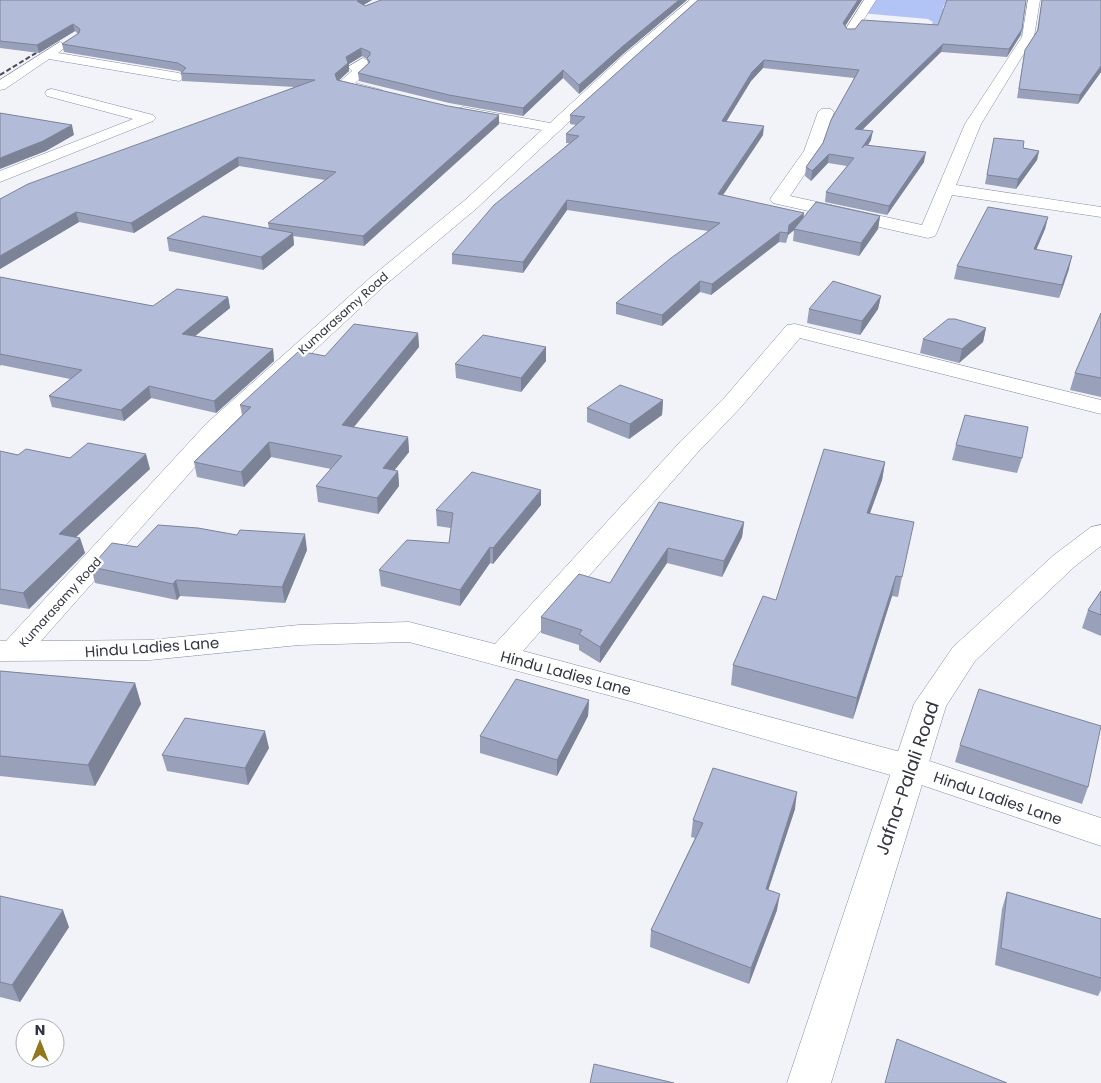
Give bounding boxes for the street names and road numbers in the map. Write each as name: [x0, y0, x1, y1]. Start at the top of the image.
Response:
street label: Kumarasamy Road: [294, 268, 392, 358]
street label: Kumarasamy Road: [15, 553, 105, 651]
street label: Hindu Ladies Lane: [84, 632, 220, 662]
street label: Hindu Ladies Lane: [498, 645, 634, 701]
street label: Jafna-Palali Road: [869, 698, 945, 858]
street label: Hindu Ladies Lane: [931, 766, 1065, 830]

